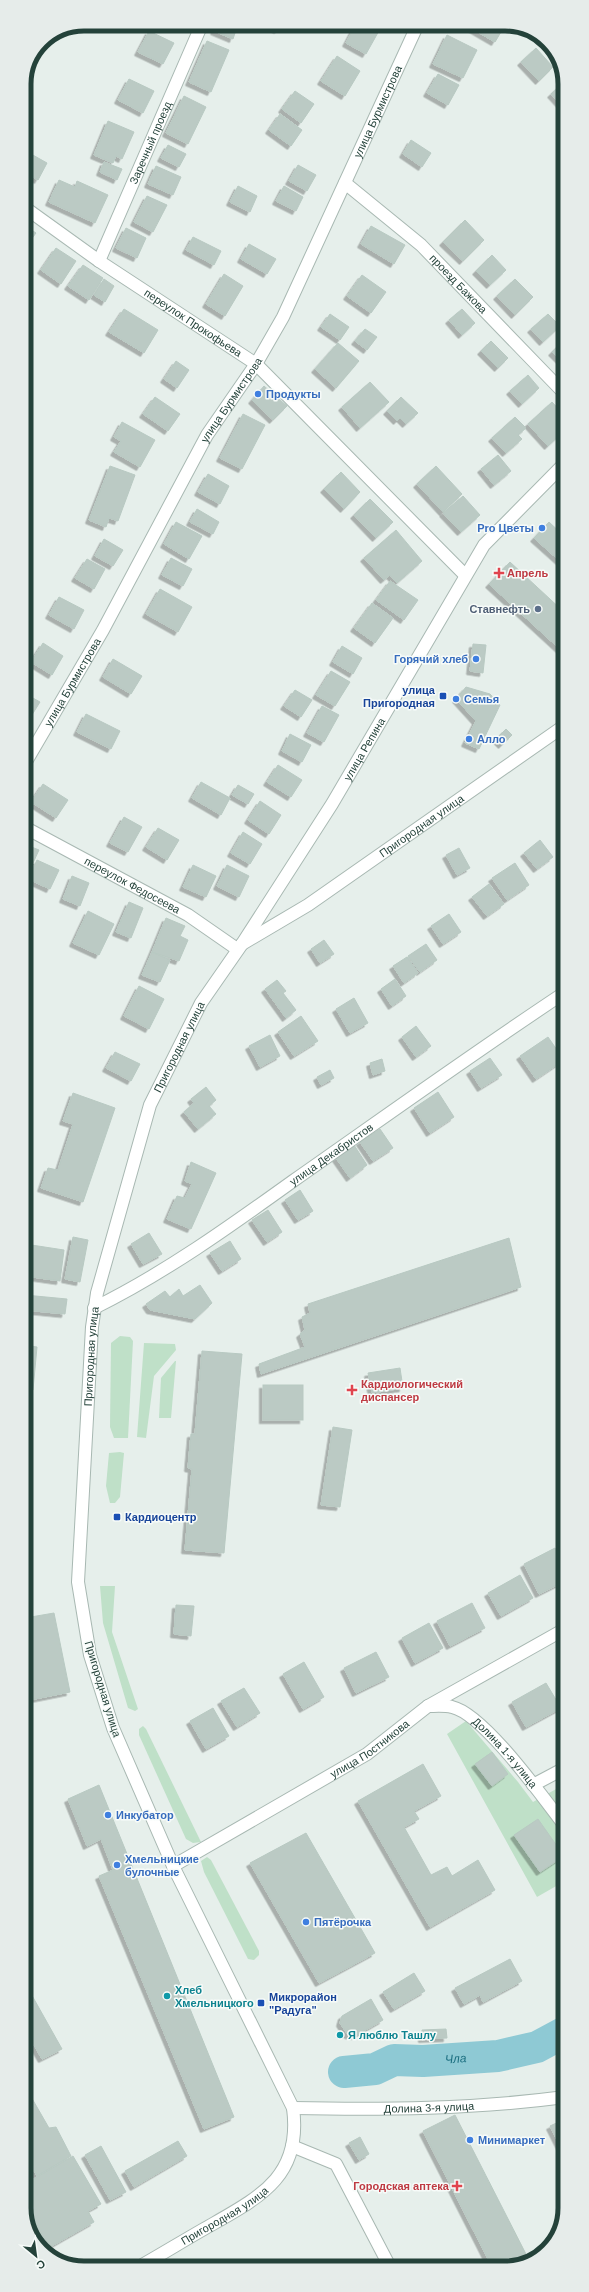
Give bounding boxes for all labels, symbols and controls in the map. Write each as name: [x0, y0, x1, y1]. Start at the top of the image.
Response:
street label: улица Бурмистрова: [351, 63, 404, 160]
street label: Заречный проезд: [127, 99, 174, 186]
street label: проезд Бажова: [427, 252, 490, 316]
street label: переулок Прокофьева: [142, 286, 245, 360]
street label: улица Бурмистрова: [198, 355, 265, 444]
place label: Продукты: [266, 388, 321, 400]
marker: Продукты: [253, 389, 263, 399]
place label: Pro Цветы: [477, 522, 534, 534]
marker: Pro Цветы: [537, 523, 547, 533]
place label: Апрель: [507, 567, 548, 579]
marker: Апрель: [494, 568, 504, 578]
place label: Ставнефть: [469, 603, 530, 615]
marker: Ставнефть: [533, 604, 543, 614]
street label: улица Бурмистрова: [42, 635, 103, 728]
place label: Горячий хлеб: [394, 653, 468, 665]
marker: Горячий хлеб: [471, 654, 481, 664]
place label: улица Пригородная: [363, 684, 436, 709]
marker: улица Пригородная: [438, 691, 448, 701]
place label: Семья: [464, 693, 499, 705]
marker: Семья: [451, 694, 461, 704]
street label: улица Репина: [341, 715, 388, 783]
place label: Алло: [477, 733, 506, 745]
marker: Алло: [464, 734, 474, 744]
street label: Пригородная улица: [377, 792, 467, 859]
street label: переулок Федосеева: [83, 855, 183, 916]
street label: Пригородная улица: [151, 999, 207, 1094]
street label: улица Декабристов: [287, 1121, 375, 1188]
street label: Пригородная улица: [82, 1305, 101, 1407]
place label: Кардиологический диспансер: [361, 1378, 463, 1403]
marker: Кардиологический диспансер: [346, 1384, 358, 1396]
place label: Кардиоцентр: [125, 1511, 197, 1523]
marker: Кардиоцентр: [112, 1512, 122, 1522]
street label: Пригородная улица: [83, 1639, 124, 1739]
street label: Долина 1-я улица: [470, 1715, 540, 1791]
street label: улица Постникова: [328, 1717, 412, 1780]
place label: Инкубатор: [116, 1809, 174, 1821]
marker: Инкубатор: [103, 1810, 113, 1820]
place label: Хмельницкие булочные: [125, 1853, 199, 1878]
marker: Хмельницкие булочные: [112, 1860, 122, 1870]
place label: Пятёрочка: [314, 1916, 372, 1928]
marker: Пятёрочка: [301, 1917, 311, 1927]
place label: Хлеб Хмельницкого: [175, 1984, 254, 2009]
marker: Хлеб Хмельницкого: [162, 1991, 172, 2001]
place label: Микрорайон "Радуга": [269, 1991, 337, 2016]
marker: Микрорайон "Радуга": [256, 1998, 266, 2008]
place label: Я люблю Ташлу: [348, 2029, 437, 2041]
marker: Я люблю Ташлу: [335, 2030, 345, 2040]
water label: Чла: [445, 2051, 467, 2067]
street label: Долина 3-я улица: [384, 2100, 475, 2115]
place label: Минимаркет: [478, 2134, 546, 2146]
marker: Минимаркет: [465, 2135, 475, 2145]
place label: Городская аптека: [353, 2180, 450, 2192]
marker: Городская аптека: [452, 2181, 462, 2191]
street label: Пригородная улица: [179, 2184, 271, 2247]
north arrow: [16, 2236, 56, 2276]
text: С: [34, 2258, 47, 2272]

